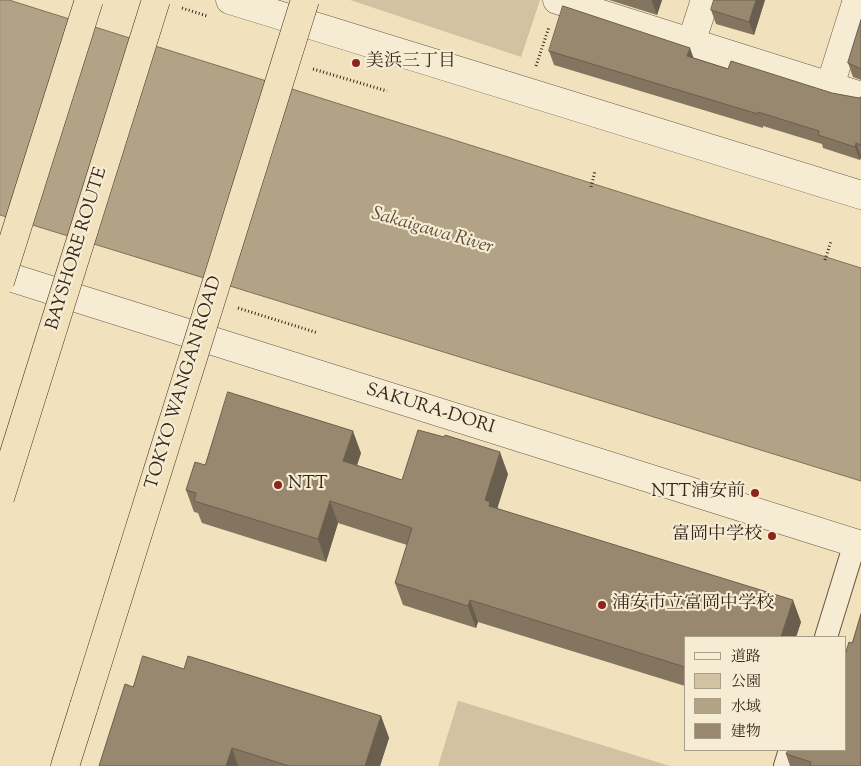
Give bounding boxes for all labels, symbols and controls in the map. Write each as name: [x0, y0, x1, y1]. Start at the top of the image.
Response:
place label: 美浜三丁目: [366, 52, 456, 74]
marker: 美浜三丁目: [350, 57, 362, 69]
street label: BAYSHORE ROUTE: [43, 165, 113, 333]
water label: Sakaigawa River: [369, 204, 495, 260]
street label: TOKYO WANGAN ROAD: [142, 274, 228, 492]
street label: SAKURA-DORI: [363, 380, 497, 440]
place label: NTT: [288, 474, 328, 496]
marker: NTT: [272, 479, 284, 491]
place label: NTT浦安前: [651, 482, 745, 504]
marker: NTT浦安前: [749, 487, 761, 499]
place label: 富岡中学校: [672, 525, 762, 547]
marker: 富岡中学校: [766, 530, 778, 542]
place label: 浦安市立富岡中学校: [612, 594, 774, 616]
marker: 浦安市立富岡中学校: [596, 599, 608, 611]
legend: [684, 636, 846, 751]
text: 道路: [731, 647, 761, 668]
text: 公園: [731, 672, 761, 693]
text: 水域: [731, 697, 761, 718]
text: 建物: [731, 722, 761, 743]

